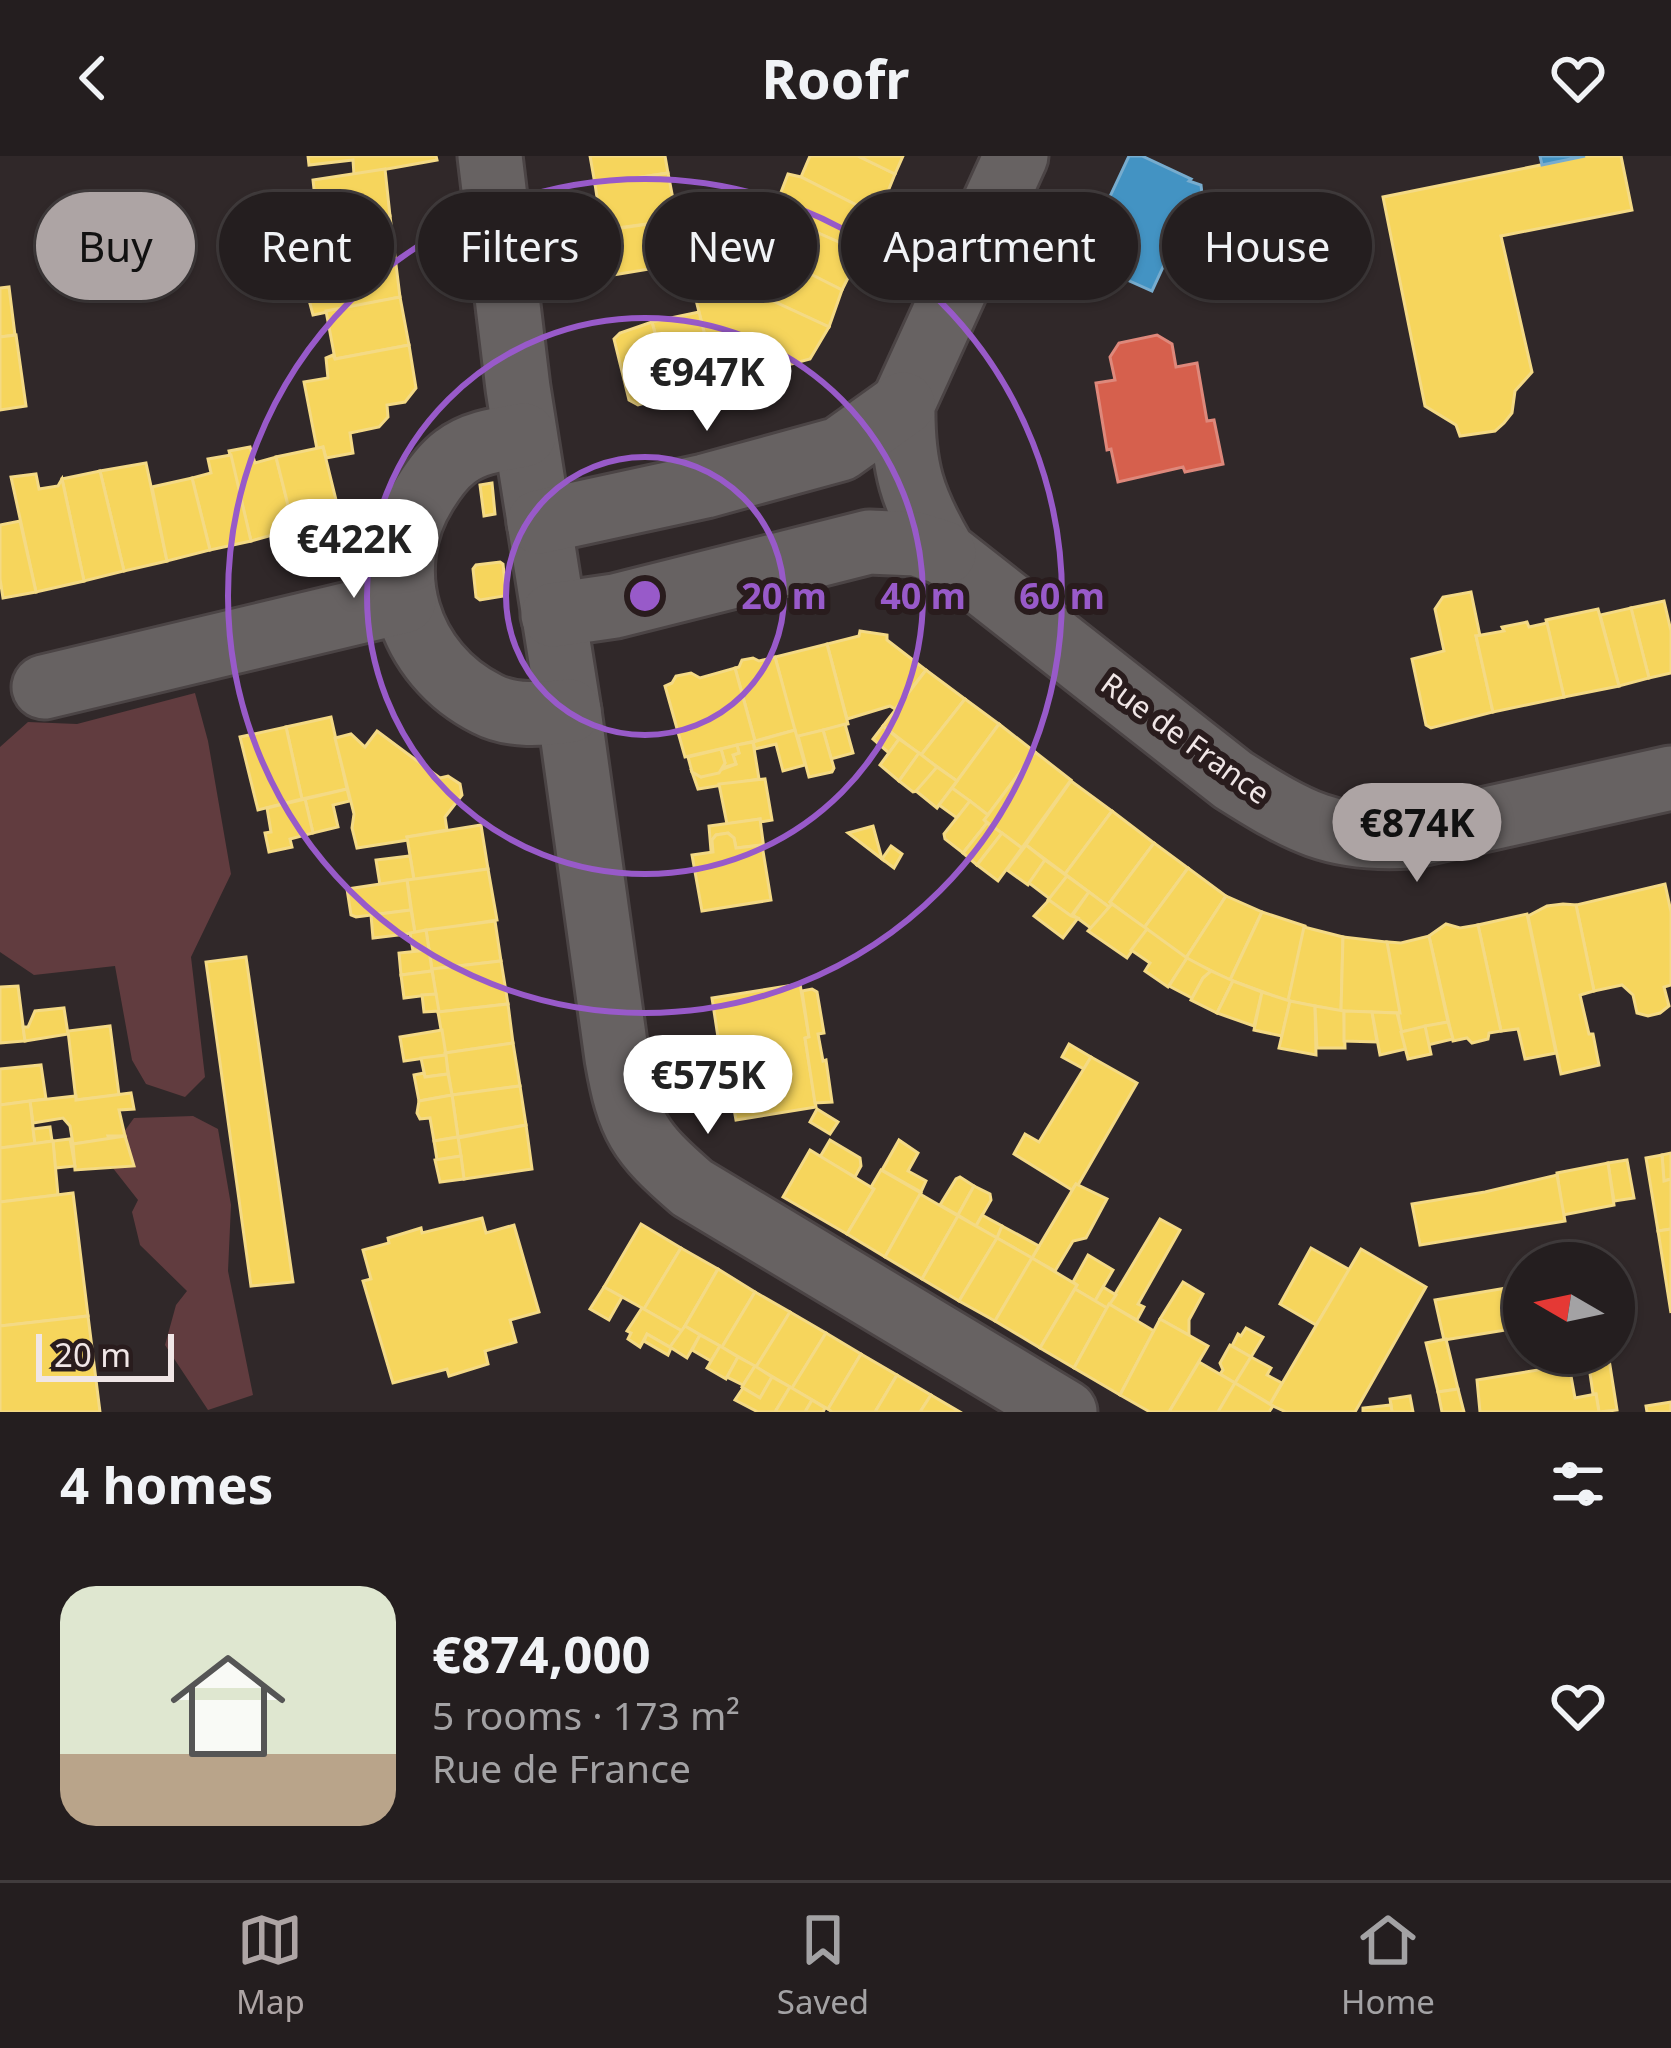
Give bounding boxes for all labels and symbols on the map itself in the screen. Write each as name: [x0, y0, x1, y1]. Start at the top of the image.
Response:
pin: €947K: [623, 332, 791, 434]
pin: €422K: [270, 499, 438, 601]
text: 20 m: [741, 571, 827, 620]
text: 40 m: [880, 571, 966, 620]
text: 60 m: [1019, 571, 1105, 620]
centre of rings: [624, 575, 666, 617]
street label: Rue de France: [1093, 663, 1278, 813]
pin: €874K: [1333, 783, 1501, 885]
pin: €575K: [624, 1035, 792, 1137]
north arrow: [1503, 1242, 1635, 1374]
scale bar: [36, 1328, 174, 1381]

